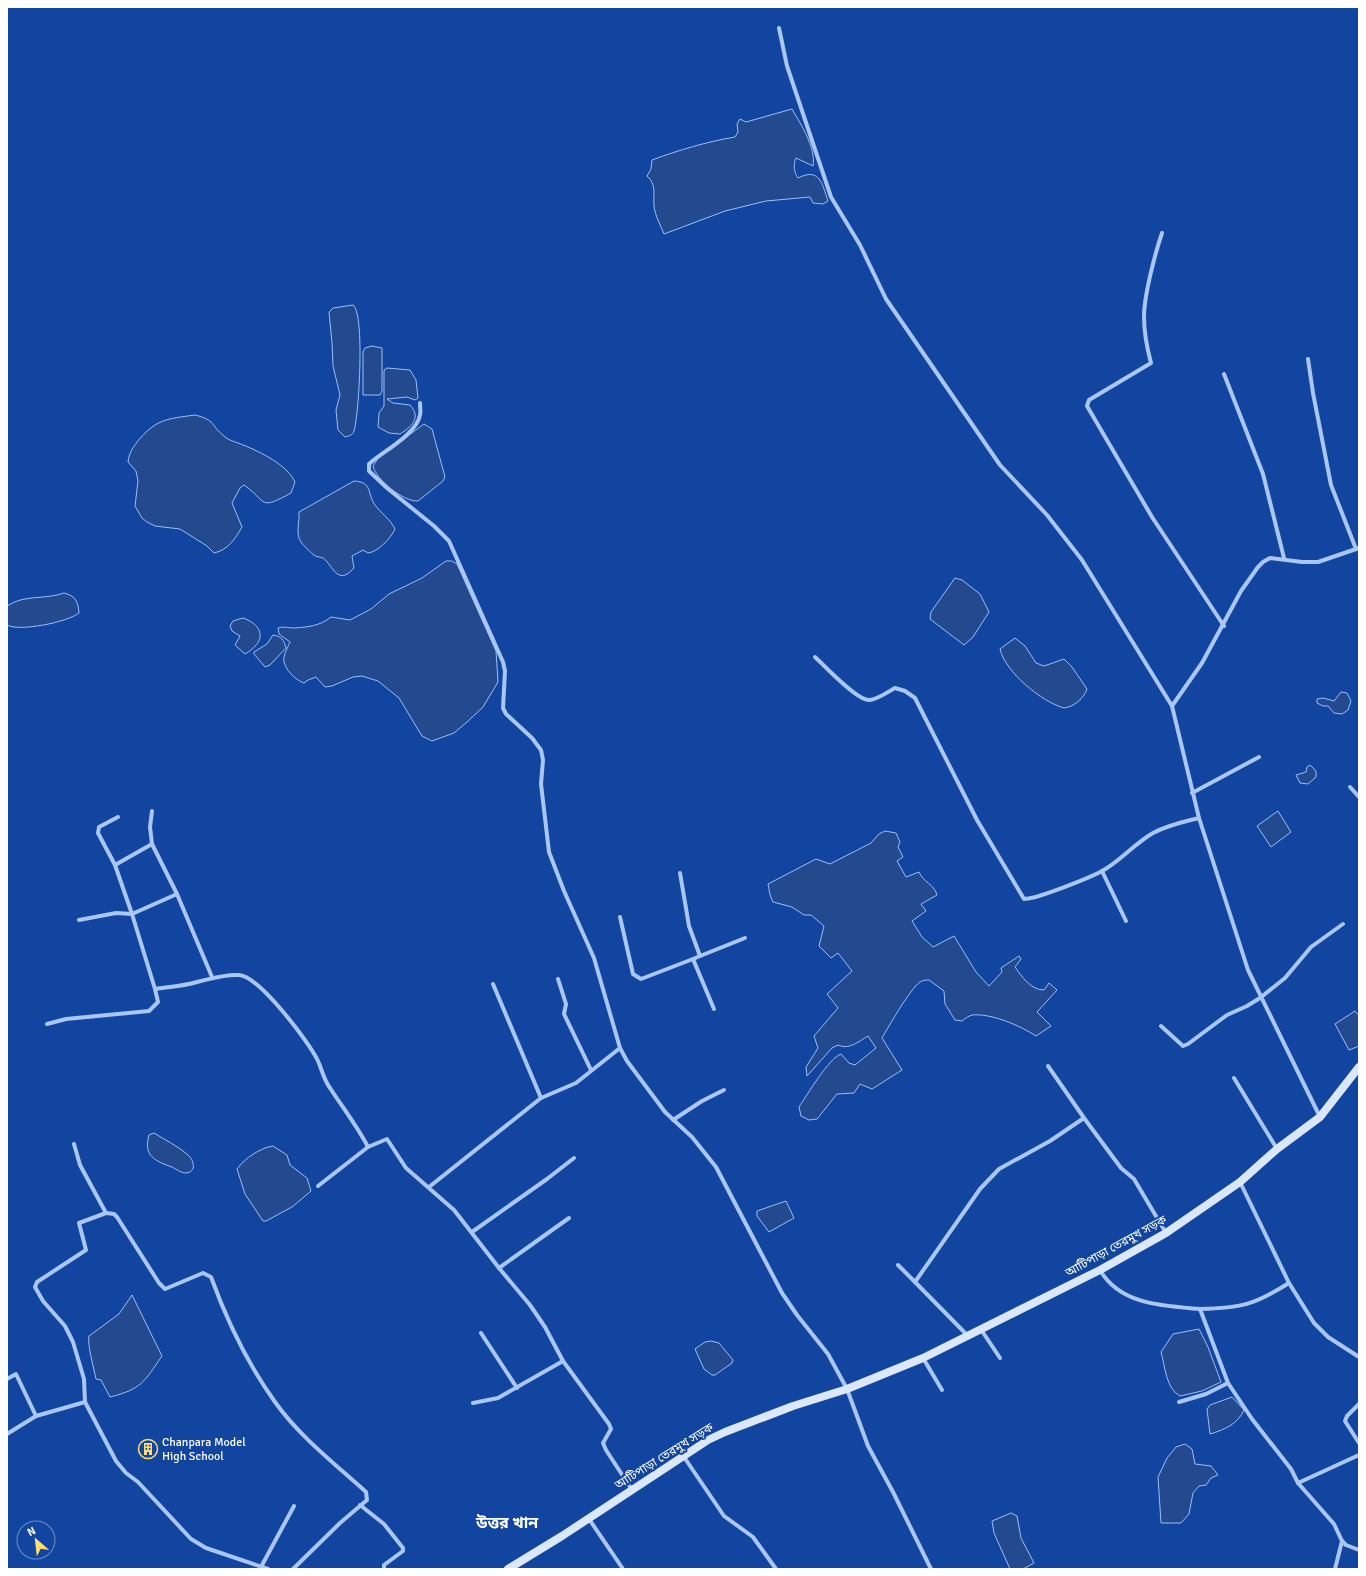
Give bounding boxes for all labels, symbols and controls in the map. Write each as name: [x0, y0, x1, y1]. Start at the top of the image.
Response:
street label: আটিপাড়া তেরমুখ সড়ক: [1062, 1211, 1170, 1281]
street label: আটিপাড়া তেরমুখ সড়ক: [611, 1419, 717, 1493]
place label: Chanpara Model High School: [162, 1435, 246, 1464]
building icon: Chanpara Model High School: [137, 1438, 159, 1460]
district label: উত্তর খান: [475, 1513, 539, 1533]
north arrow: [16, 1520, 56, 1560]
text: N: [25, 1524, 38, 1539]

